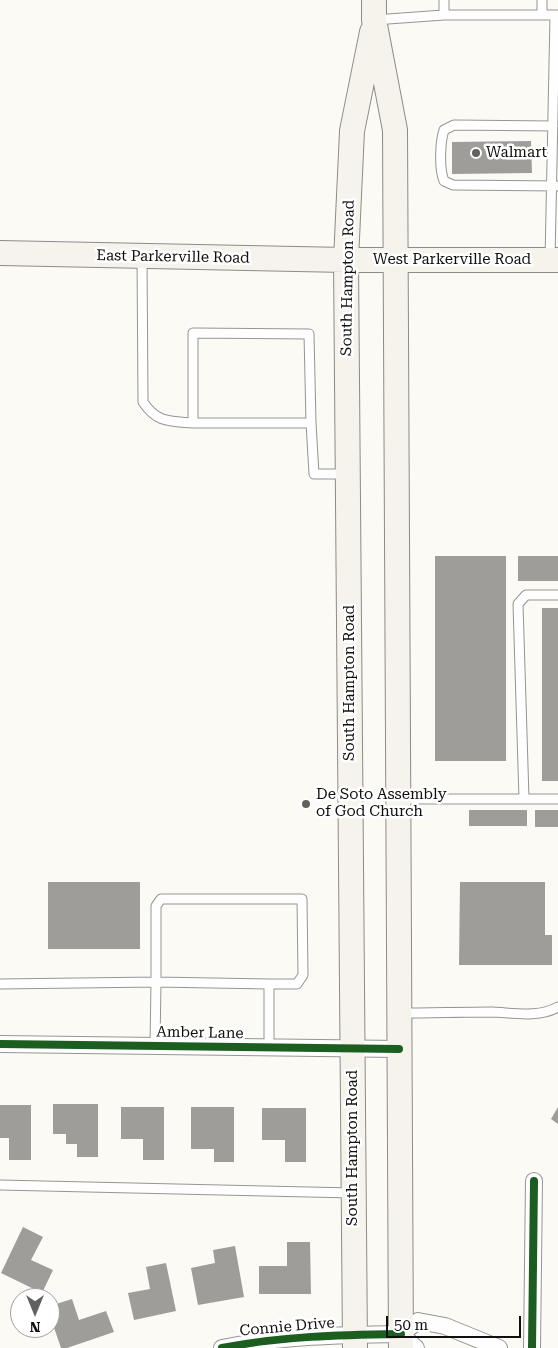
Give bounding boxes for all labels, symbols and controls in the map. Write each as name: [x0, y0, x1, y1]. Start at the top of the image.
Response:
place label: Walmart: [486, 144, 547, 162]
marker: Walmart: [470, 147, 482, 159]
street label: South Hampton Road: [338, 200, 358, 356]
street label: East Parkerville Road: [96, 247, 250, 267]
street label: West Parkerville Road: [373, 251, 531, 269]
street label: South Hampton Road: [341, 605, 359, 761]
place label: De Soto Assembly of God Church: [316, 786, 447, 821]
marker: De Soto Assembly of God Church: [300, 798, 312, 810]
street label: Amber Lane: [156, 1023, 244, 1043]
street label: South Hampton Road: [344, 1070, 362, 1226]
north arrow: [10, 1288, 60, 1338]
scale bar: [388, 1306, 523, 1338]
street label: Connie Drive: [239, 1314, 335, 1340]
text: 50 m: [394, 1316, 428, 1334]
text: N: [30, 1319, 40, 1335]

